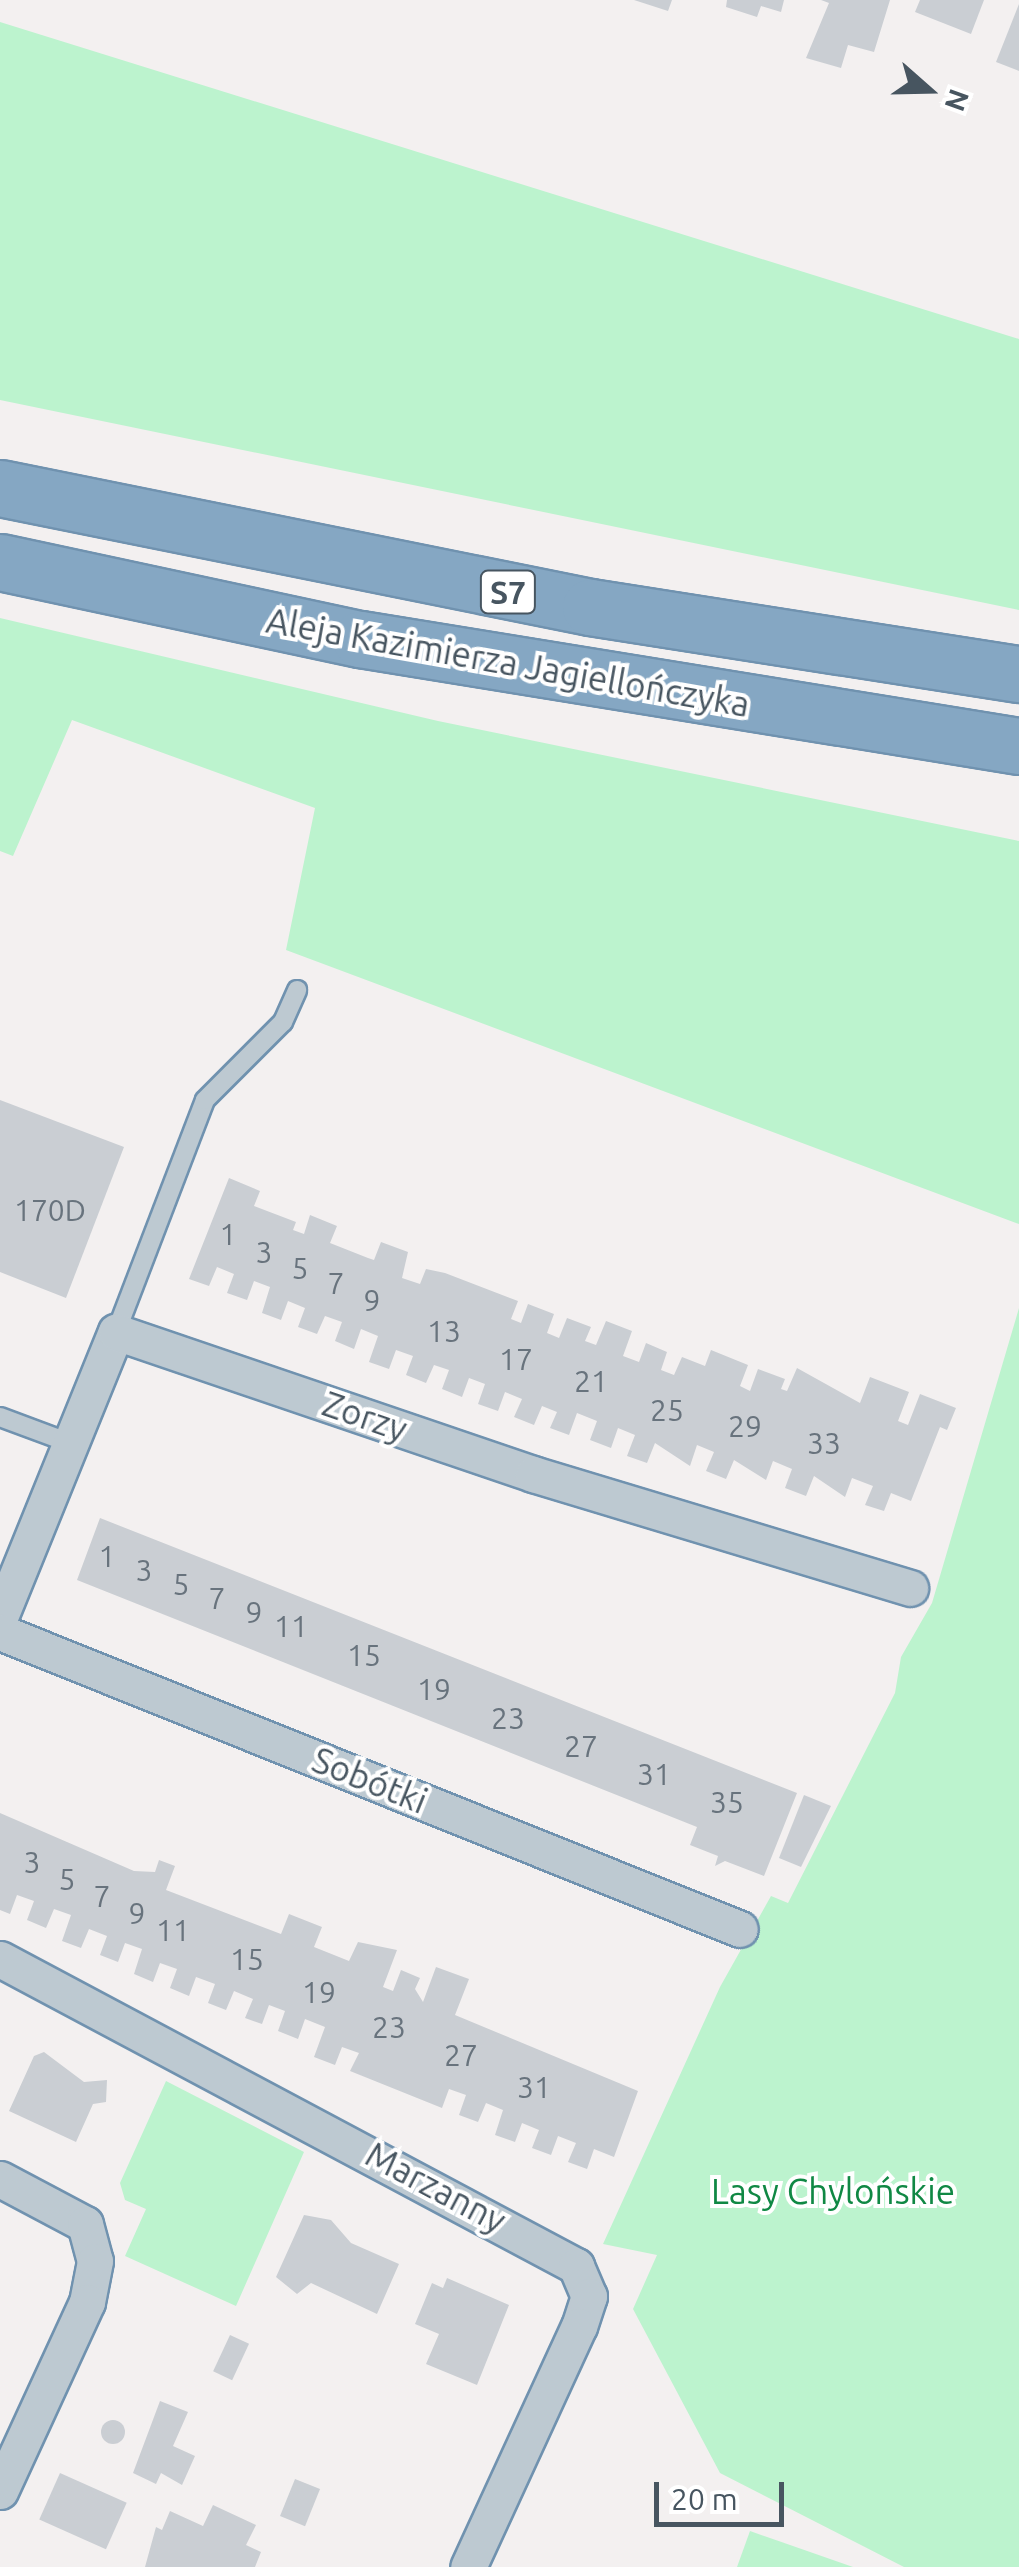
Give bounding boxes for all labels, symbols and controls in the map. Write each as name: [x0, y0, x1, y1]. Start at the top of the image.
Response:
north arrow: [879, 40, 979, 140]
text: N: [940, 85, 976, 116]
road number: S7: [478, 565, 538, 619]
street label: Aleja Kazimierza Jagiellończyka: [263, 599, 753, 725]
house number: 170D: [14, 1192, 86, 1228]
house number: 1: [220, 1216, 236, 1252]
house number: 3: [256, 1234, 272, 1270]
house number: 5: [292, 1250, 308, 1286]
house number: 7: [328, 1265, 344, 1301]
house number: 9: [364, 1282, 380, 1318]
house number: 13: [427, 1313, 461, 1349]
house number: 17: [499, 1341, 533, 1377]
house number: 21: [574, 1363, 608, 1399]
street label: Zorzy: [317, 1382, 413, 1450]
house number: 25: [650, 1392, 684, 1428]
house number: 29: [728, 1408, 762, 1444]
house number: 33: [807, 1425, 841, 1461]
house number: 1: [99, 1538, 115, 1574]
house number: 3: [136, 1552, 152, 1588]
house number: 5: [173, 1566, 189, 1602]
house number: 7: [209, 1580, 225, 1616]
house number: 9: [246, 1594, 262, 1630]
house number: 11: [274, 1608, 308, 1644]
house number: 15: [347, 1637, 381, 1673]
house number: 19: [417, 1671, 451, 1707]
house number: 23: [491, 1700, 525, 1736]
house number: 27: [564, 1728, 598, 1764]
street label: Sobótki: [307, 1738, 433, 1822]
house number: 31: [637, 1756, 671, 1792]
house number: 35: [710, 1784, 744, 1820]
house number: 3: [24, 1844, 40, 1880]
house number: 5: [59, 1861, 75, 1897]
house number: 7: [94, 1878, 110, 1914]
house number: 9: [129, 1895, 145, 1931]
house number: 11: [156, 1912, 190, 1948]
house number: 15: [230, 1941, 264, 1977]
house number: 19: [302, 1974, 336, 2010]
house number: 23: [372, 2009, 406, 2045]
house number: 27: [444, 2037, 478, 2073]
house number: 31: [517, 2069, 551, 2105]
street label: Marzanny: [359, 2133, 513, 2241]
park label: Lasy Chylońskie: [711, 2170, 955, 2212]
scale bar: [659, 2462, 789, 2524]
text: 20 m: [671, 2482, 738, 2516]

